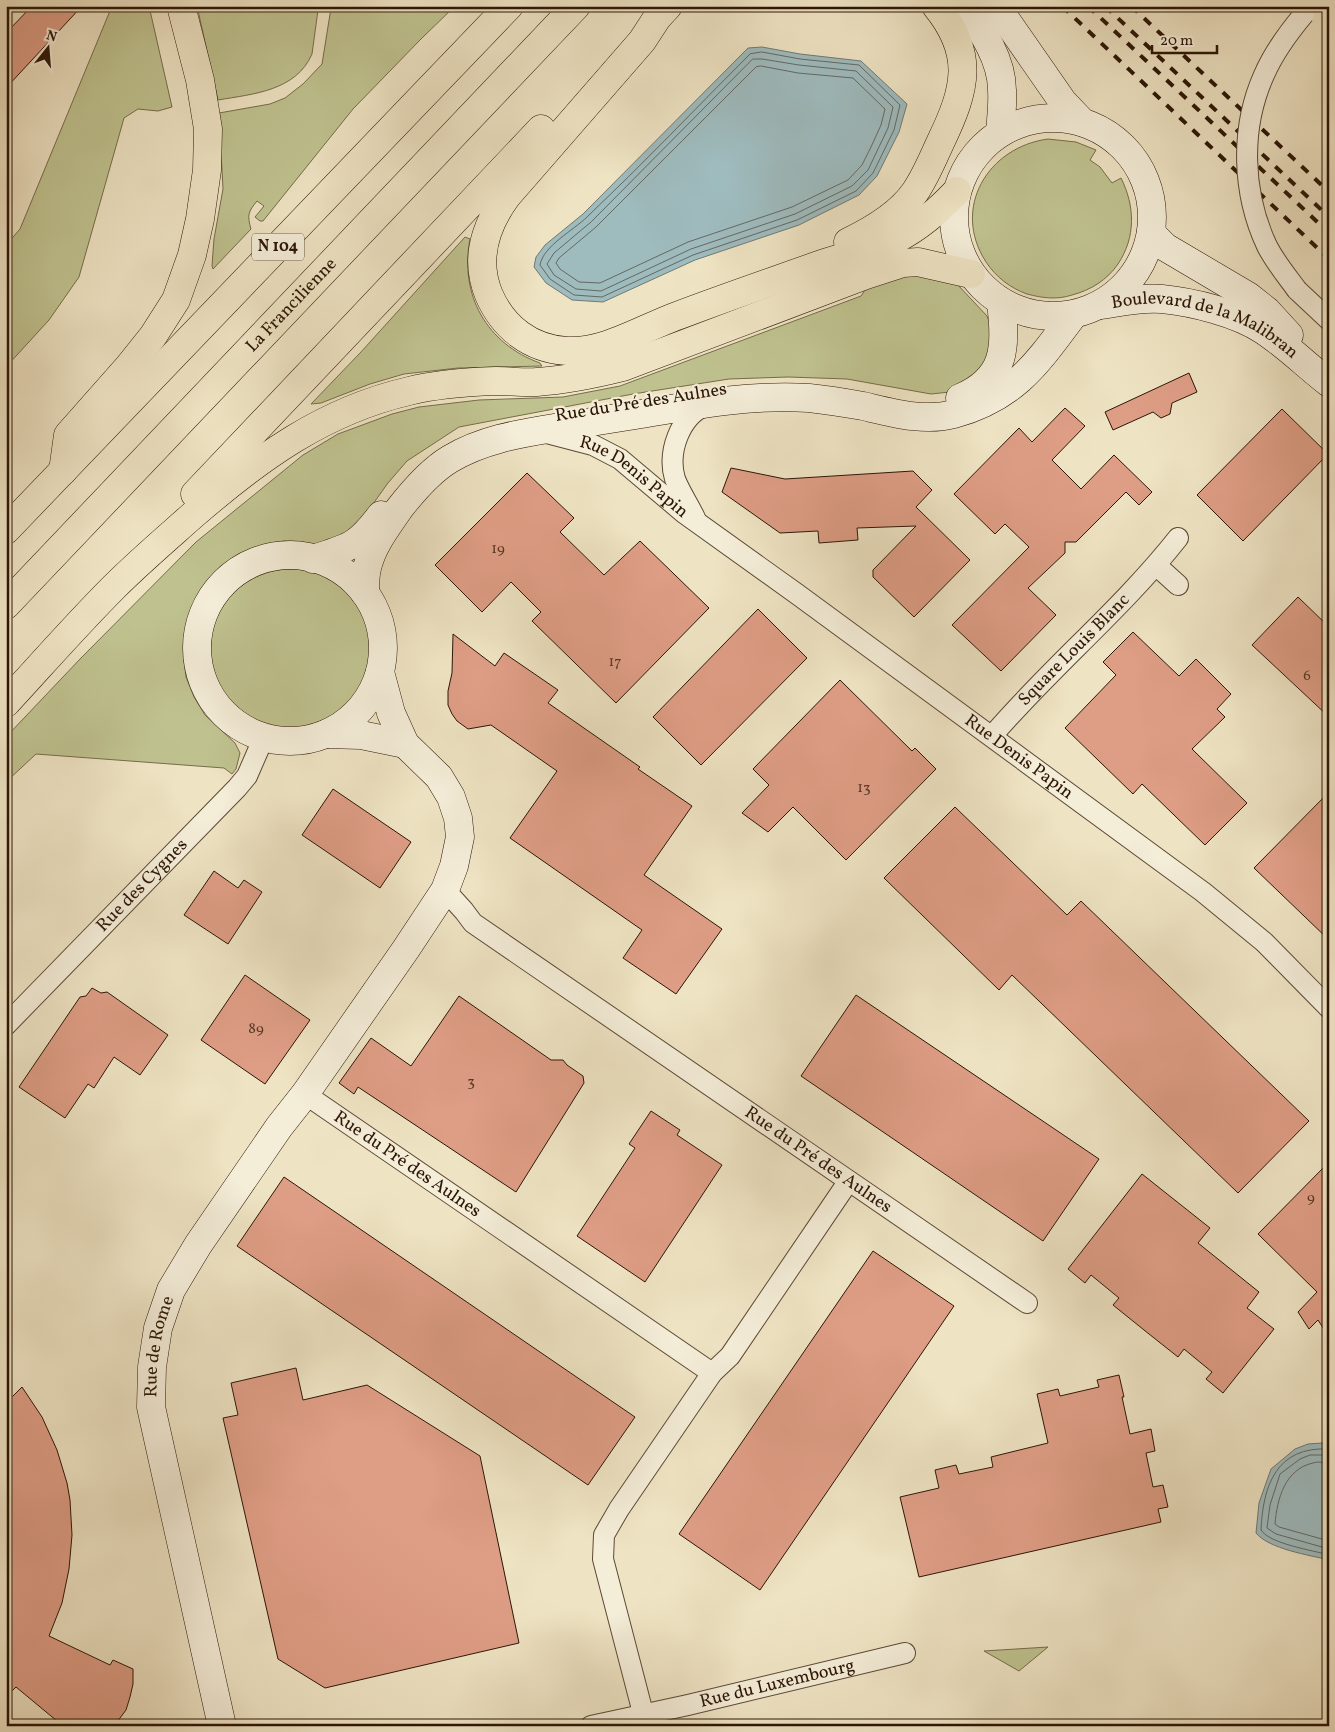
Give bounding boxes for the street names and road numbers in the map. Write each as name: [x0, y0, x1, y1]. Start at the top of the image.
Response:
road number: N 104: [252, 233, 304, 260]
street label: La Francilienne: [240, 252, 343, 358]
street label: Boulevard de la Malibran: [1109, 286, 1304, 365]
street label: Rue du Pré des Aulnes: [553, 377, 729, 429]
street label: Rue Denis Papin: [577, 430, 694, 524]
street label: Square Louis Blanc: [1013, 588, 1136, 712]
street label: Rue Denis Papin: [959, 708, 1079, 805]
street label: Rue des Cygnes: [91, 833, 194, 938]
street label: Rue du Pré des Aulnes: [740, 1100, 897, 1219]
street label: Rue du Pré des Aulnes: [329, 1105, 486, 1224]
street label: Rue de Rome: [139, 1293, 181, 1398]
street label: Rue du Luxembourg: [697, 1653, 857, 1714]

